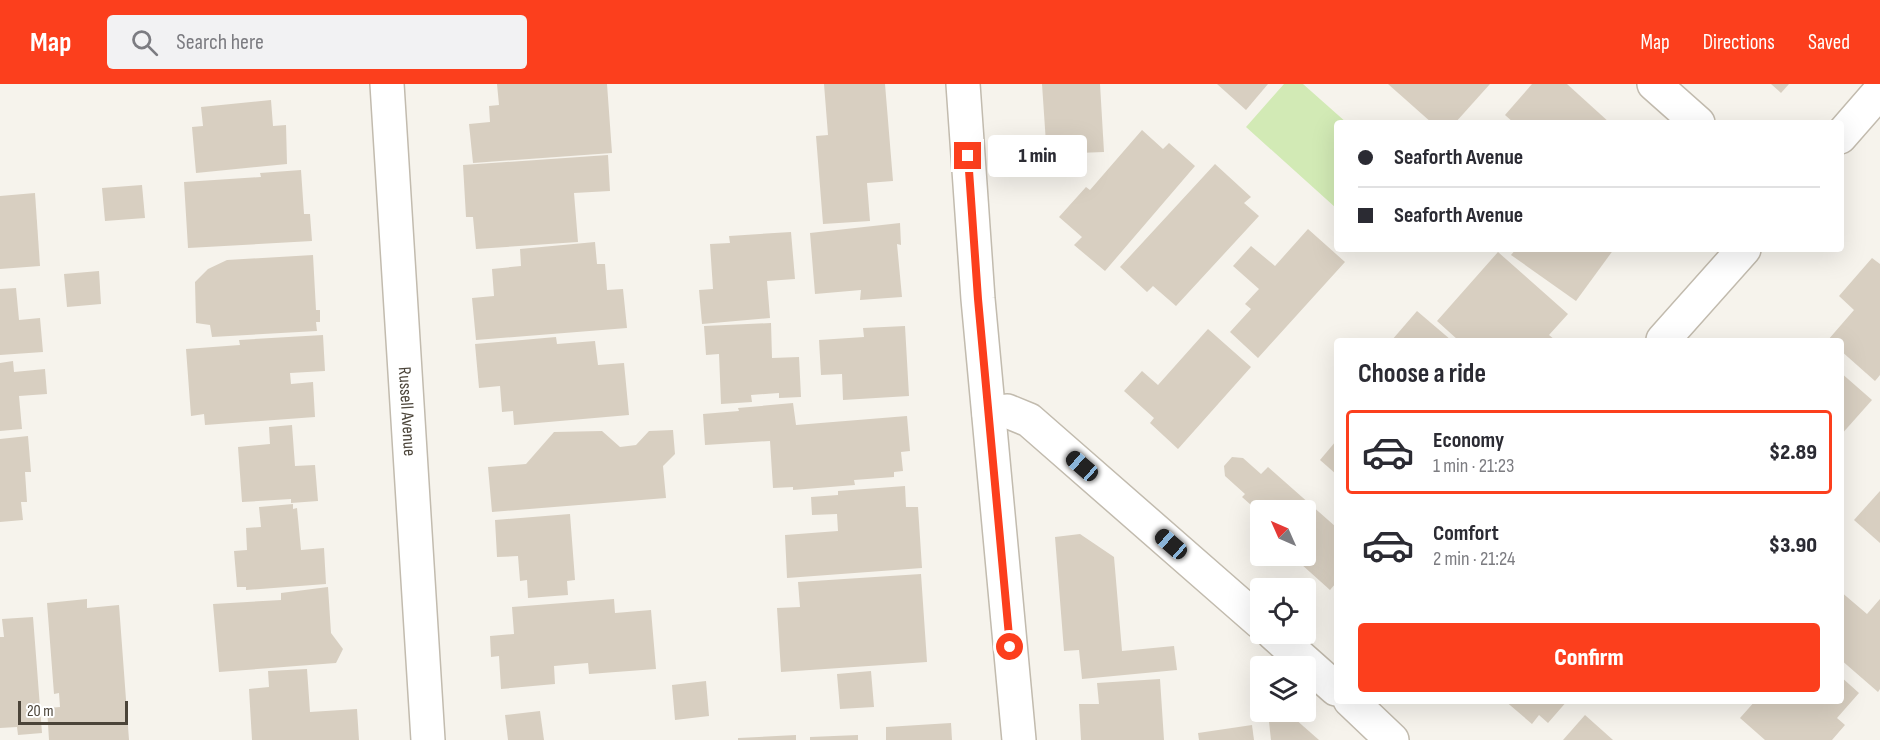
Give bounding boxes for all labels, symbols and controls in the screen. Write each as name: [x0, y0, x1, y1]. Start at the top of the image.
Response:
search box: [107, 15, 527, 69]
text: Map: [30, 26, 71, 59]
icon: search: [128, 26, 161, 59]
text: Search here: [176, 29, 264, 56]
text: Map: [1640, 30, 1670, 55]
text: Directions: [1703, 30, 1775, 55]
text: Saved: [1808, 30, 1850, 55]
callout: 1 min: [989, 135, 1088, 177]
route end: [954, 142, 981, 169]
text: 1 min: [1018, 144, 1057, 168]
text: Seaforth Avenue: [1394, 144, 1523, 171]
text: Seaforth Avenue: [1394, 202, 1523, 229]
text: Choose a ride: [1358, 358, 1486, 390]
street label: Russell Avenue: [394, 366, 421, 457]
icon: car: [1361, 425, 1415, 479]
text: Economy: [1433, 427, 1504, 454]
text: $2.89: [1769, 439, 1817, 466]
car: [1063, 447, 1101, 485]
text: 1 min · 21:23: [1433, 454, 1514, 478]
north arrow: [1250, 500, 1316, 566]
map controls: [1250, 500, 1316, 722]
icon: car: [1361, 518, 1415, 572]
text: Comfort: [1433, 520, 1499, 547]
car: [1152, 525, 1190, 563]
text: $3.90: [1769, 532, 1817, 559]
text: 2 min · 21:24: [1433, 547, 1515, 571]
button: locate: [1250, 578, 1316, 644]
button: Confirm: [1358, 623, 1820, 692]
route start: [996, 633, 1023, 660]
button: layers: [1250, 656, 1316, 722]
scale bar: [18, 698, 128, 726]
text: 20 m: [27, 702, 54, 721]

